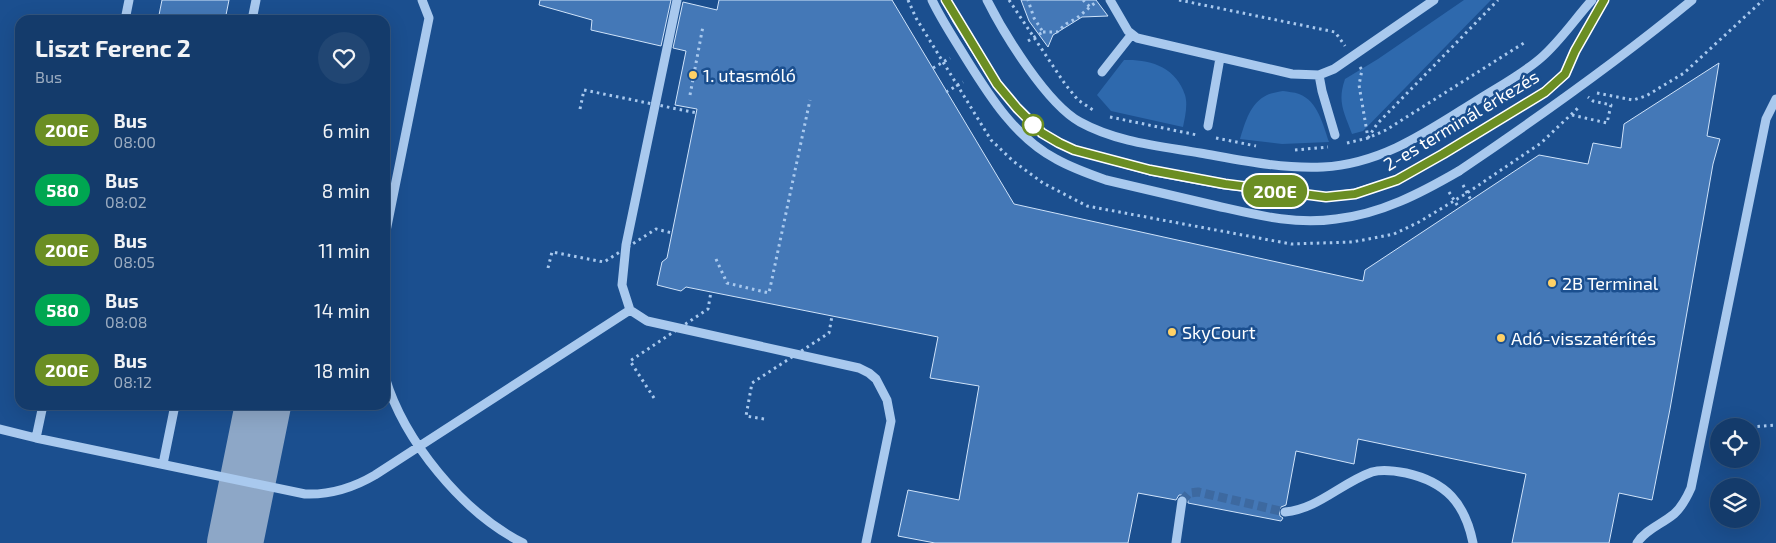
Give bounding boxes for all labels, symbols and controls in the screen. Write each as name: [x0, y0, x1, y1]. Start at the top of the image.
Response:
button: heart: [318, 32, 370, 84]
text: Liszt Ferenc 2: [35, 33, 191, 62]
place label: 1. utasmóló: [703, 64, 796, 86]
street label: 2-es terminál érkezés: [1379, 65, 1543, 175]
text: Bus: [35, 67, 62, 86]
marker: 1. utasmóló: [687, 69, 699, 81]
text: Bus: [114, 109, 147, 132]
unlabelled marker: [1022, 114, 1044, 136]
text: 200E: [45, 119, 89, 141]
text: 6 min: [322, 119, 370, 142]
text: 08:00: [114, 132, 156, 151]
text: Bus: [105, 169, 139, 192]
line badge: 200E: [1240, 175, 1310, 207]
text: 580: [46, 179, 79, 201]
text: 8 min: [322, 179, 370, 202]
text: 200E: [1253, 180, 1297, 202]
text: 08:02: [105, 192, 147, 211]
text: Bus: [114, 229, 147, 252]
text: 200E: [45, 239, 89, 261]
text: 11 min: [318, 239, 370, 262]
text: 08:05: [114, 252, 155, 271]
place label: 2B Terminal: [1562, 272, 1659, 294]
marker: 2B Terminal: [1546, 277, 1558, 289]
text: Bus: [105, 289, 139, 312]
text: 580: [46, 299, 79, 321]
text: 14 min: [314, 299, 370, 322]
text: 08:08: [105, 312, 148, 331]
place label: SkyCourt: [1182, 321, 1256, 343]
marker: SkyCourt: [1166, 326, 1178, 338]
place label: Adó-visszatérítés: [1511, 327, 1656, 349]
marker: Adó-visszatérítés: [1495, 332, 1507, 344]
text: Bus: [114, 349, 147, 372]
text: 200E: [45, 359, 89, 381]
text: 18 min: [314, 359, 370, 382]
text: 08:12: [114, 372, 152, 391]
map controls: [1710, 418, 1760, 528]
button: locate: [1710, 418, 1760, 468]
button: layers: [1710, 478, 1760, 528]

